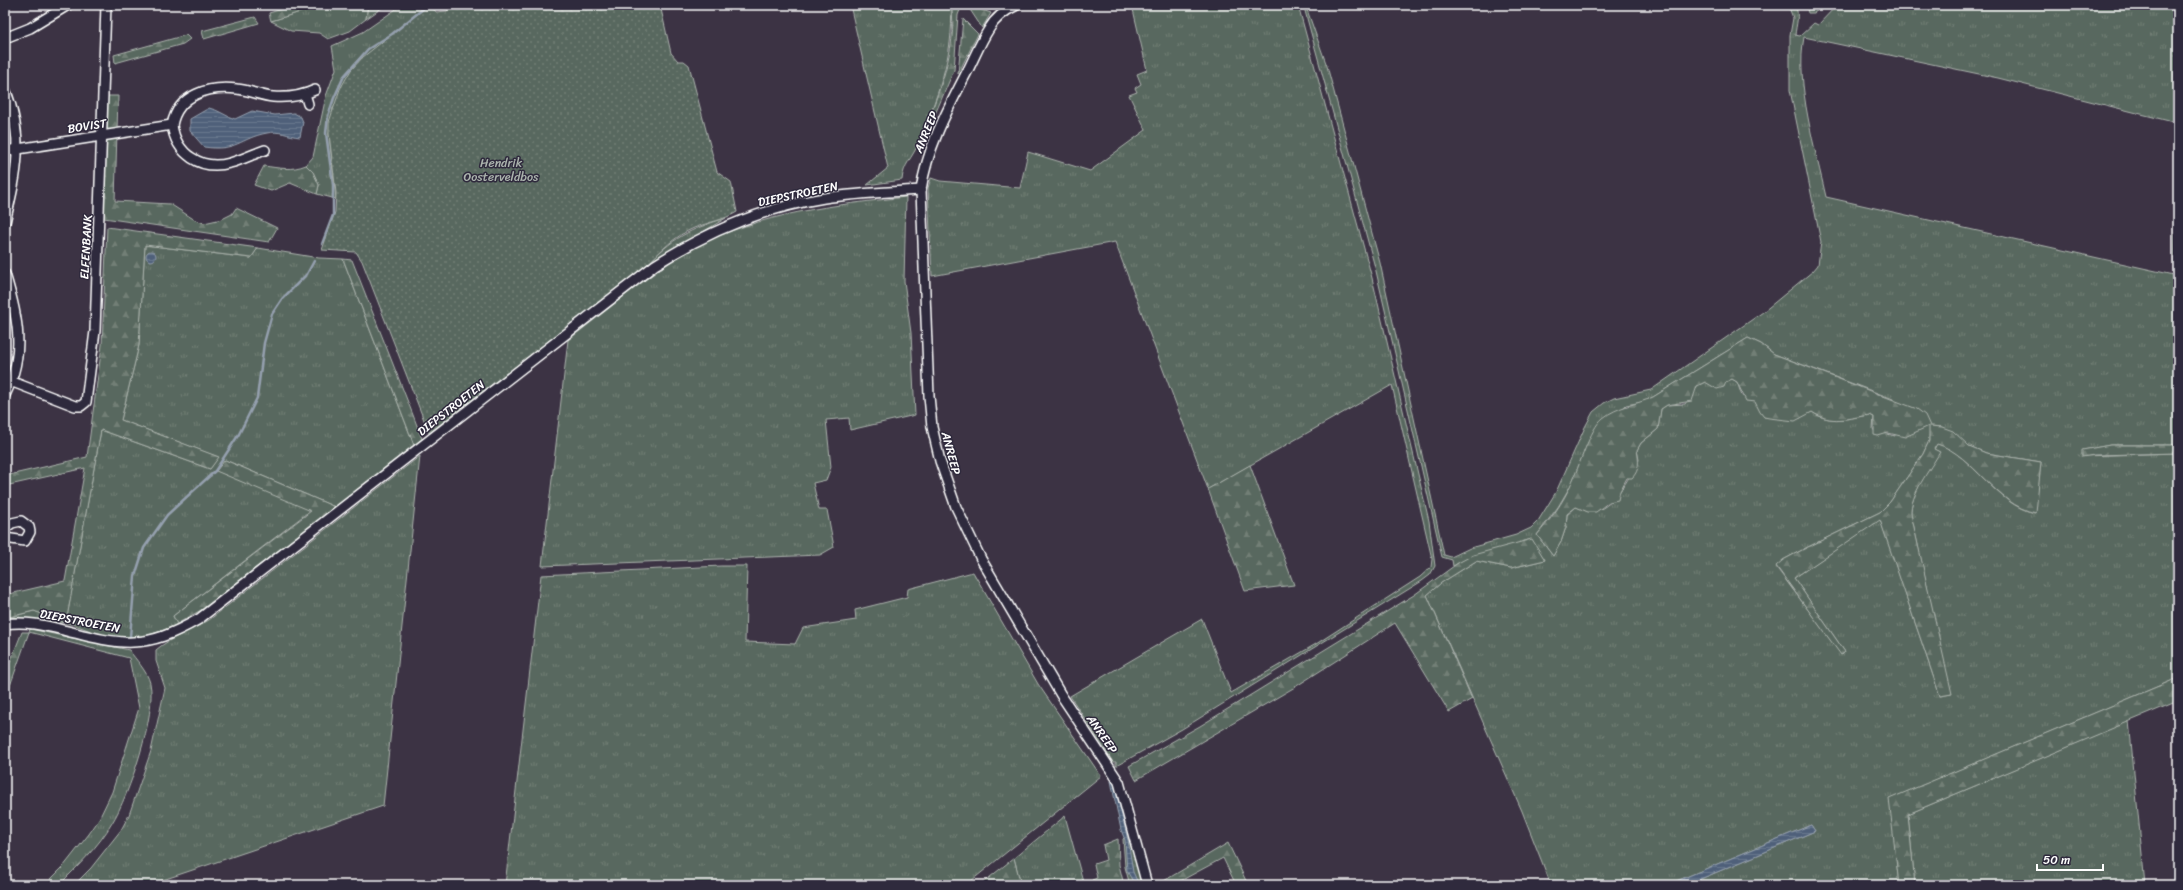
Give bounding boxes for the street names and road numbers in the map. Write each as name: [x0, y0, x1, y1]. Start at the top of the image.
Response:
street label: ANREEP: [907, 107, 945, 157]
street label: BOVIST: [66, 112, 109, 140]
street label: DIEPSTROETEN: [756, 175, 841, 213]
street label: ELFENBANK: [73, 213, 99, 280]
street label: DIEPSTROETEN: [412, 374, 490, 442]
street label: ANREEP: [934, 428, 967, 477]
street label: DIEPSTROETEN: [38, 602, 123, 640]
street label: ANREEP: [1080, 709, 1124, 758]

